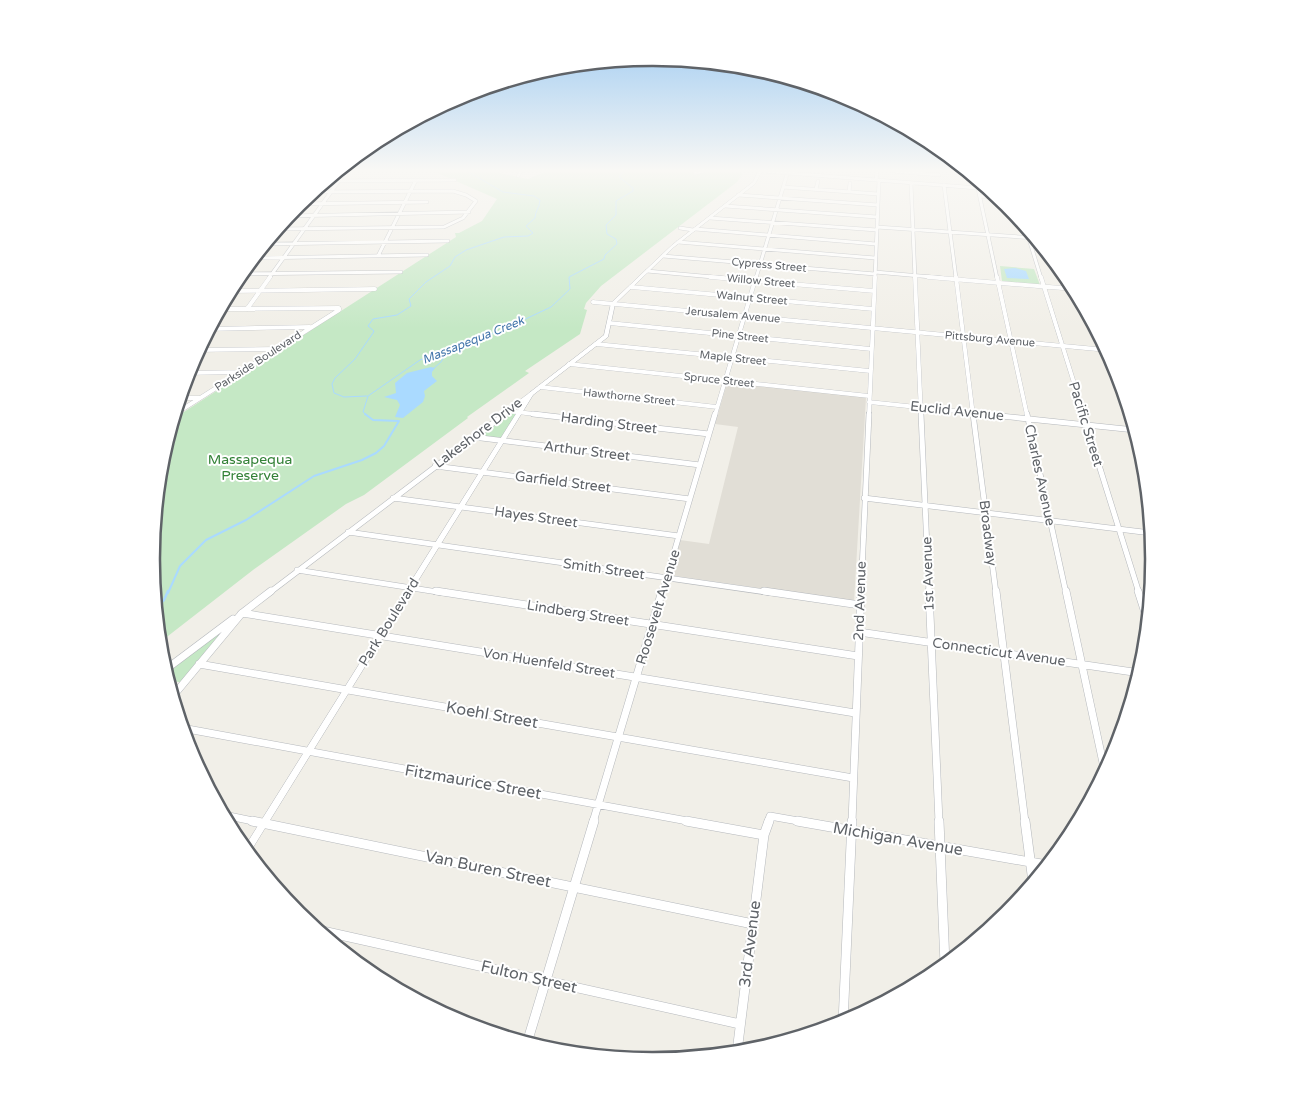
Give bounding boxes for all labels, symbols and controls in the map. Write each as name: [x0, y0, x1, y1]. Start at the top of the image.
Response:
street label: Cypress Street: [731, 255, 807, 275]
street label: Willow Street: [726, 272, 796, 290]
street label: Walnut Street: [716, 288, 788, 308]
street label: Jerusalem Avenue: [685, 304, 781, 326]
water label: Massapequa Creek: [420, 313, 527, 367]
street label: Pine Street: [711, 327, 769, 345]
street label: Parkside Boulevard: [212, 328, 304, 394]
street label: Pittsburg Avenue: [944, 329, 1036, 349]
street label: Maple Street: [699, 348, 767, 368]
street label: Spruce Street: [683, 370, 755, 390]
street label: Pacific Street: [1065, 379, 1107, 469]
street label: Hawthorne Street: [582, 386, 676, 408]
street label: Lakeshore Drive: [430, 394, 526, 472]
street label: Euclid Avenue: [909, 398, 1005, 424]
street label: Harding Street: [560, 409, 659, 437]
street label: Charles Avenue: [1021, 423, 1059, 527]
street label: Arthur Street: [543, 437, 632, 465]
park label: Massapequa Preserve: [208, 451, 292, 484]
street label: Garfield Street: [514, 468, 613, 496]
street label: Broadway: [976, 499, 1001, 567]
street label: Hayes Street: [493, 503, 579, 531]
street label: 1st Avenue: [918, 536, 938, 612]
street label: Roosevelt Avenue: [632, 547, 684, 667]
street label: Smith Street: [562, 555, 647, 583]
street label: 2nd Avenue: [850, 561, 870, 641]
street label: Park Boulevard: [355, 575, 423, 669]
street label: Lindberg Street: [526, 597, 631, 630]
street label: Connecticut Avenue: [931, 634, 1067, 670]
street label: Von Huenfeld Street: [482, 644, 617, 682]
street label: Koehl Street: [444, 697, 540, 733]
street label: Fitzmaurice Street: [403, 760, 543, 804]
street label: Michigan Avenue: [831, 818, 965, 860]
street label: Van Buren Street: [423, 846, 553, 892]
street label: 3rd Avenue: [735, 899, 765, 989]
street label: Fulton Street: [479, 956, 579, 998]

